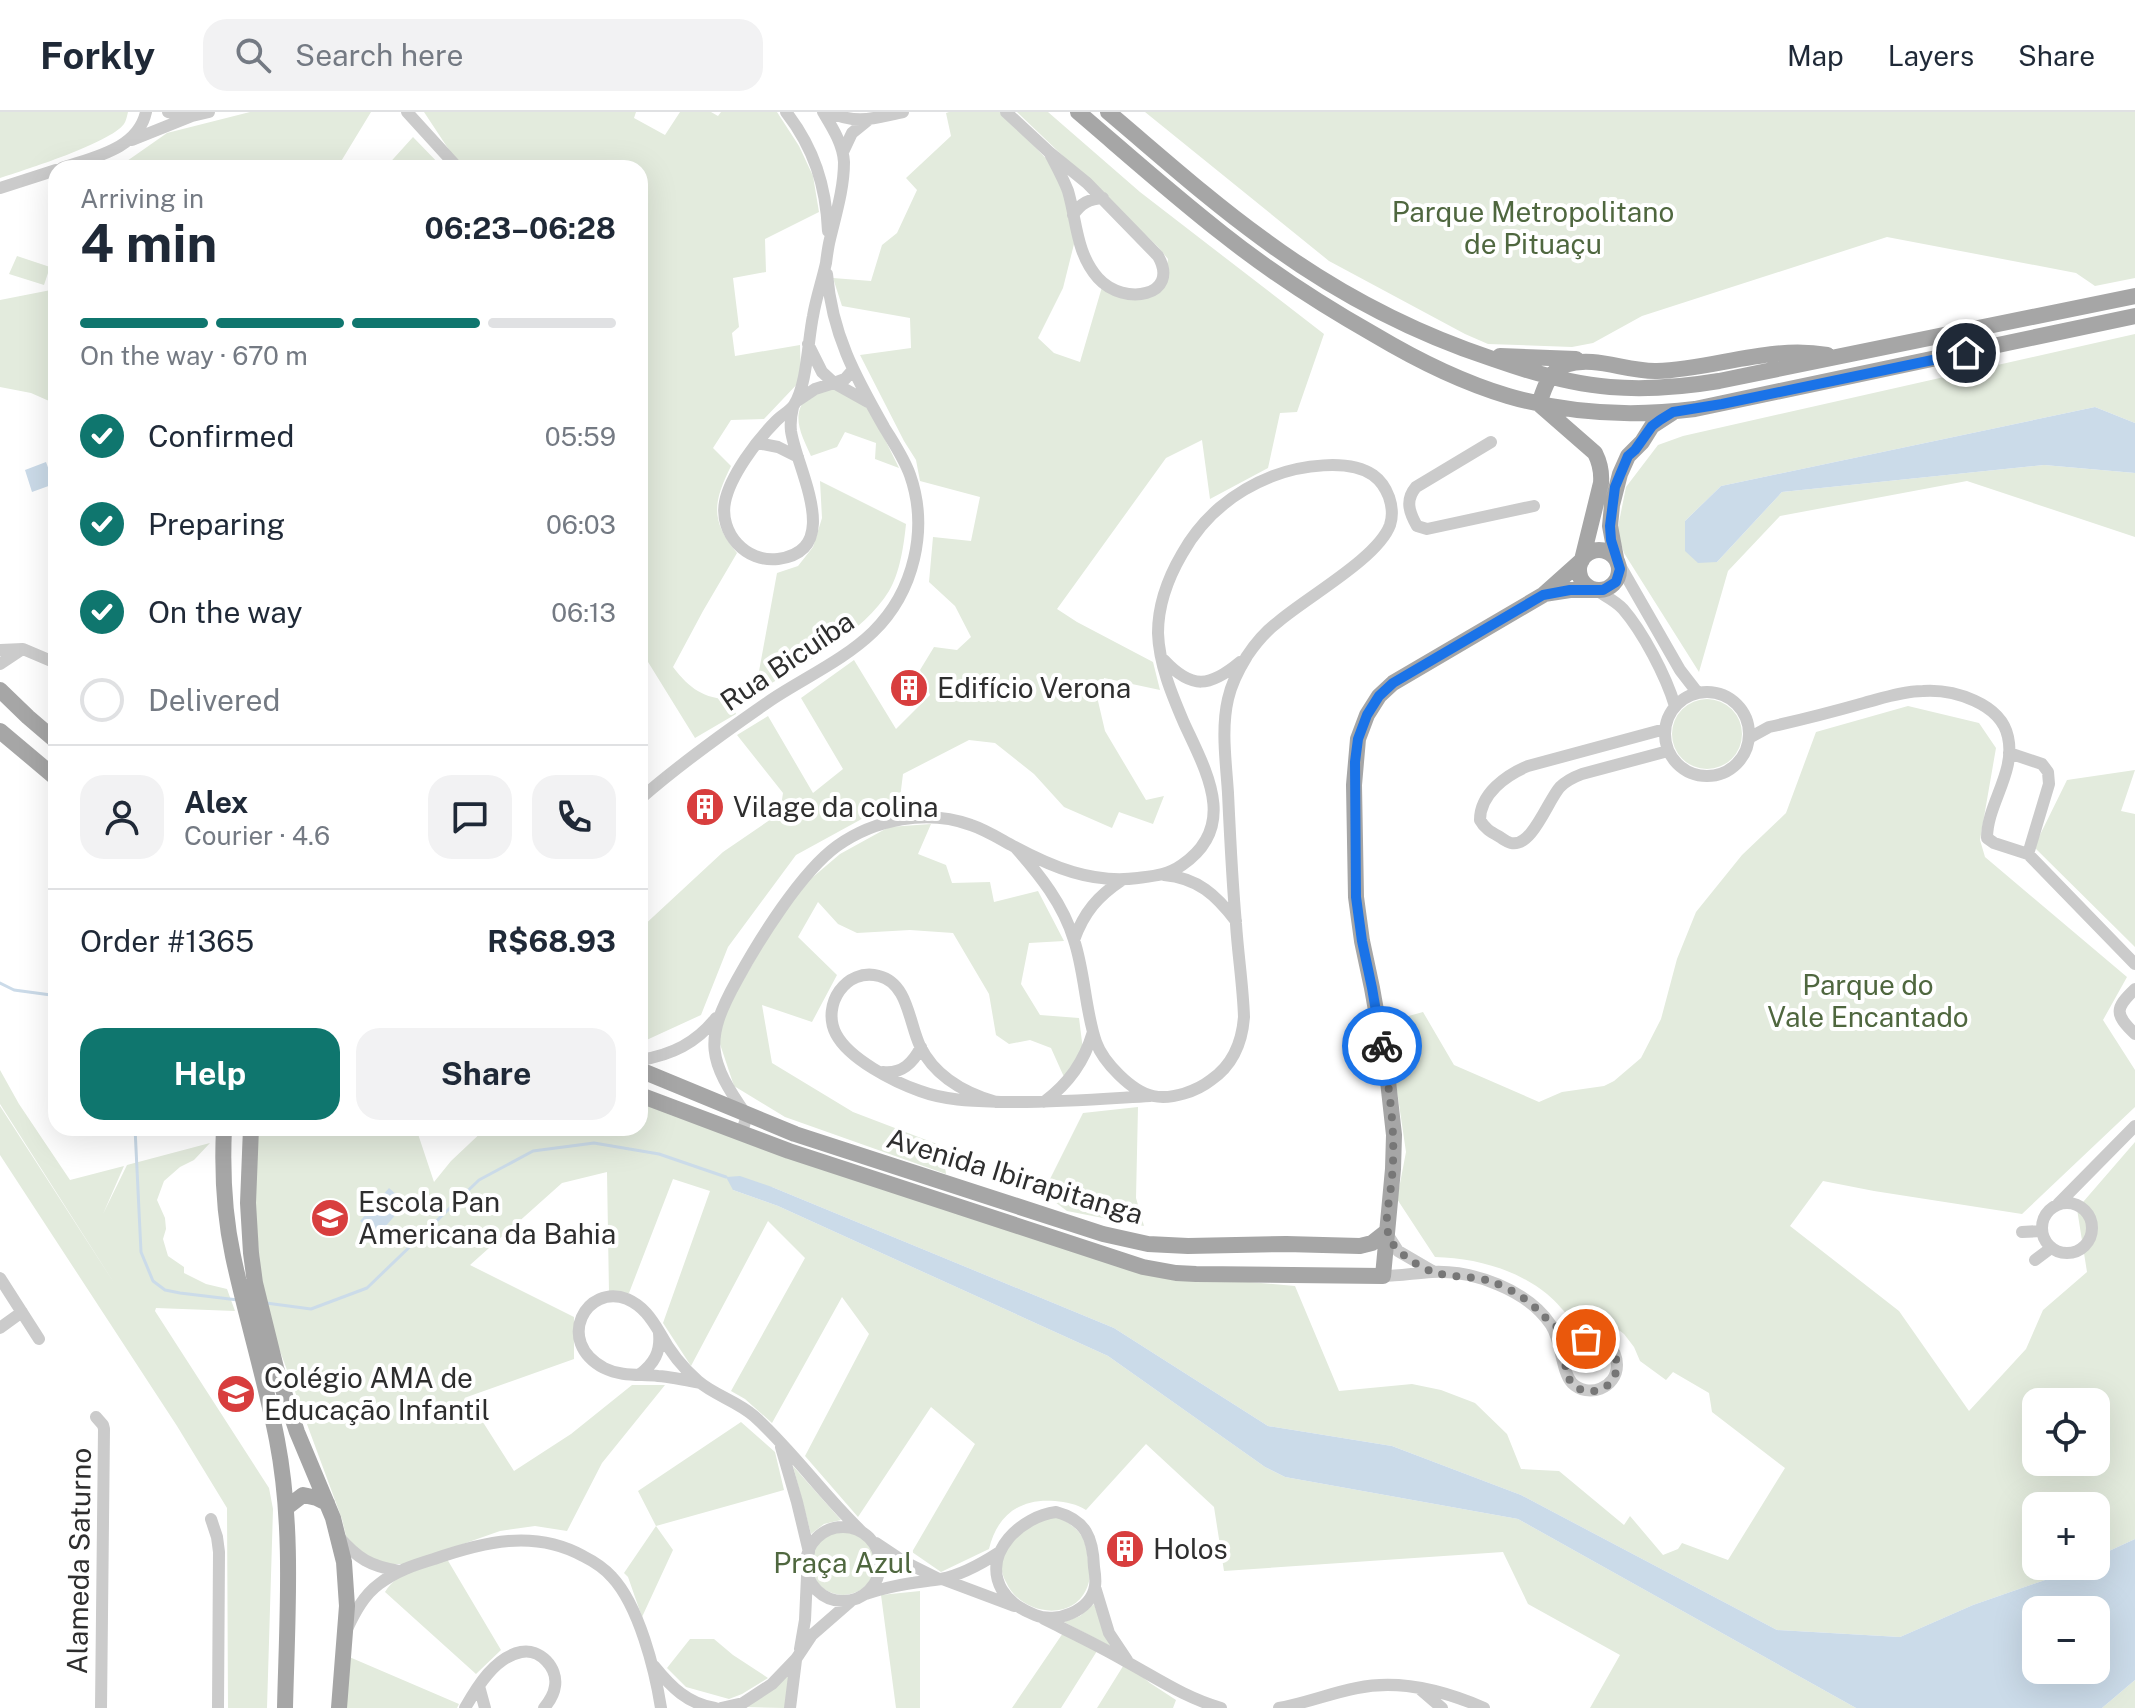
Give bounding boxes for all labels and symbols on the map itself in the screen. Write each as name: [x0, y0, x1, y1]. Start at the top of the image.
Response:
park label: Parque Metropolitano de Pituaçu: [1392, 195, 1674, 260]
pin: [1932, 319, 2000, 387]
street label: Rua Bicuíba: [714, 604, 860, 717]
building icon: Edifício Verona: [888, 667, 930, 709]
place label: Edifício Verona: [937, 671, 1131, 704]
building icon: Vilage da colina: [684, 786, 726, 828]
place label: Vilage da colina: [733, 790, 938, 823]
park label: Parque do Vale Encantado: [1767, 968, 1969, 1033]
courier: [1342, 1006, 1422, 1086]
street label: Avenida Ibirapitanga: [883, 1121, 1147, 1230]
place label: Escola Pan Americana da Bahia: [358, 1185, 616, 1250]
school or university icon: Escola Pan Americana da Bahia: [309, 1197, 351, 1239]
pin: [1552, 1305, 1620, 1373]
place label: Colégio AMA de Educação Infantil: [264, 1361, 490, 1426]
school or university icon: Colégio AMA de Educação Infantil: [215, 1373, 257, 1415]
street label: Alameda Saturno: [60, 1447, 97, 1674]
building icon: Holos: [1104, 1528, 1146, 1570]
place label: Holos: [1153, 1532, 1228, 1565]
park label: Praça Azul: [773, 1546, 913, 1579]

